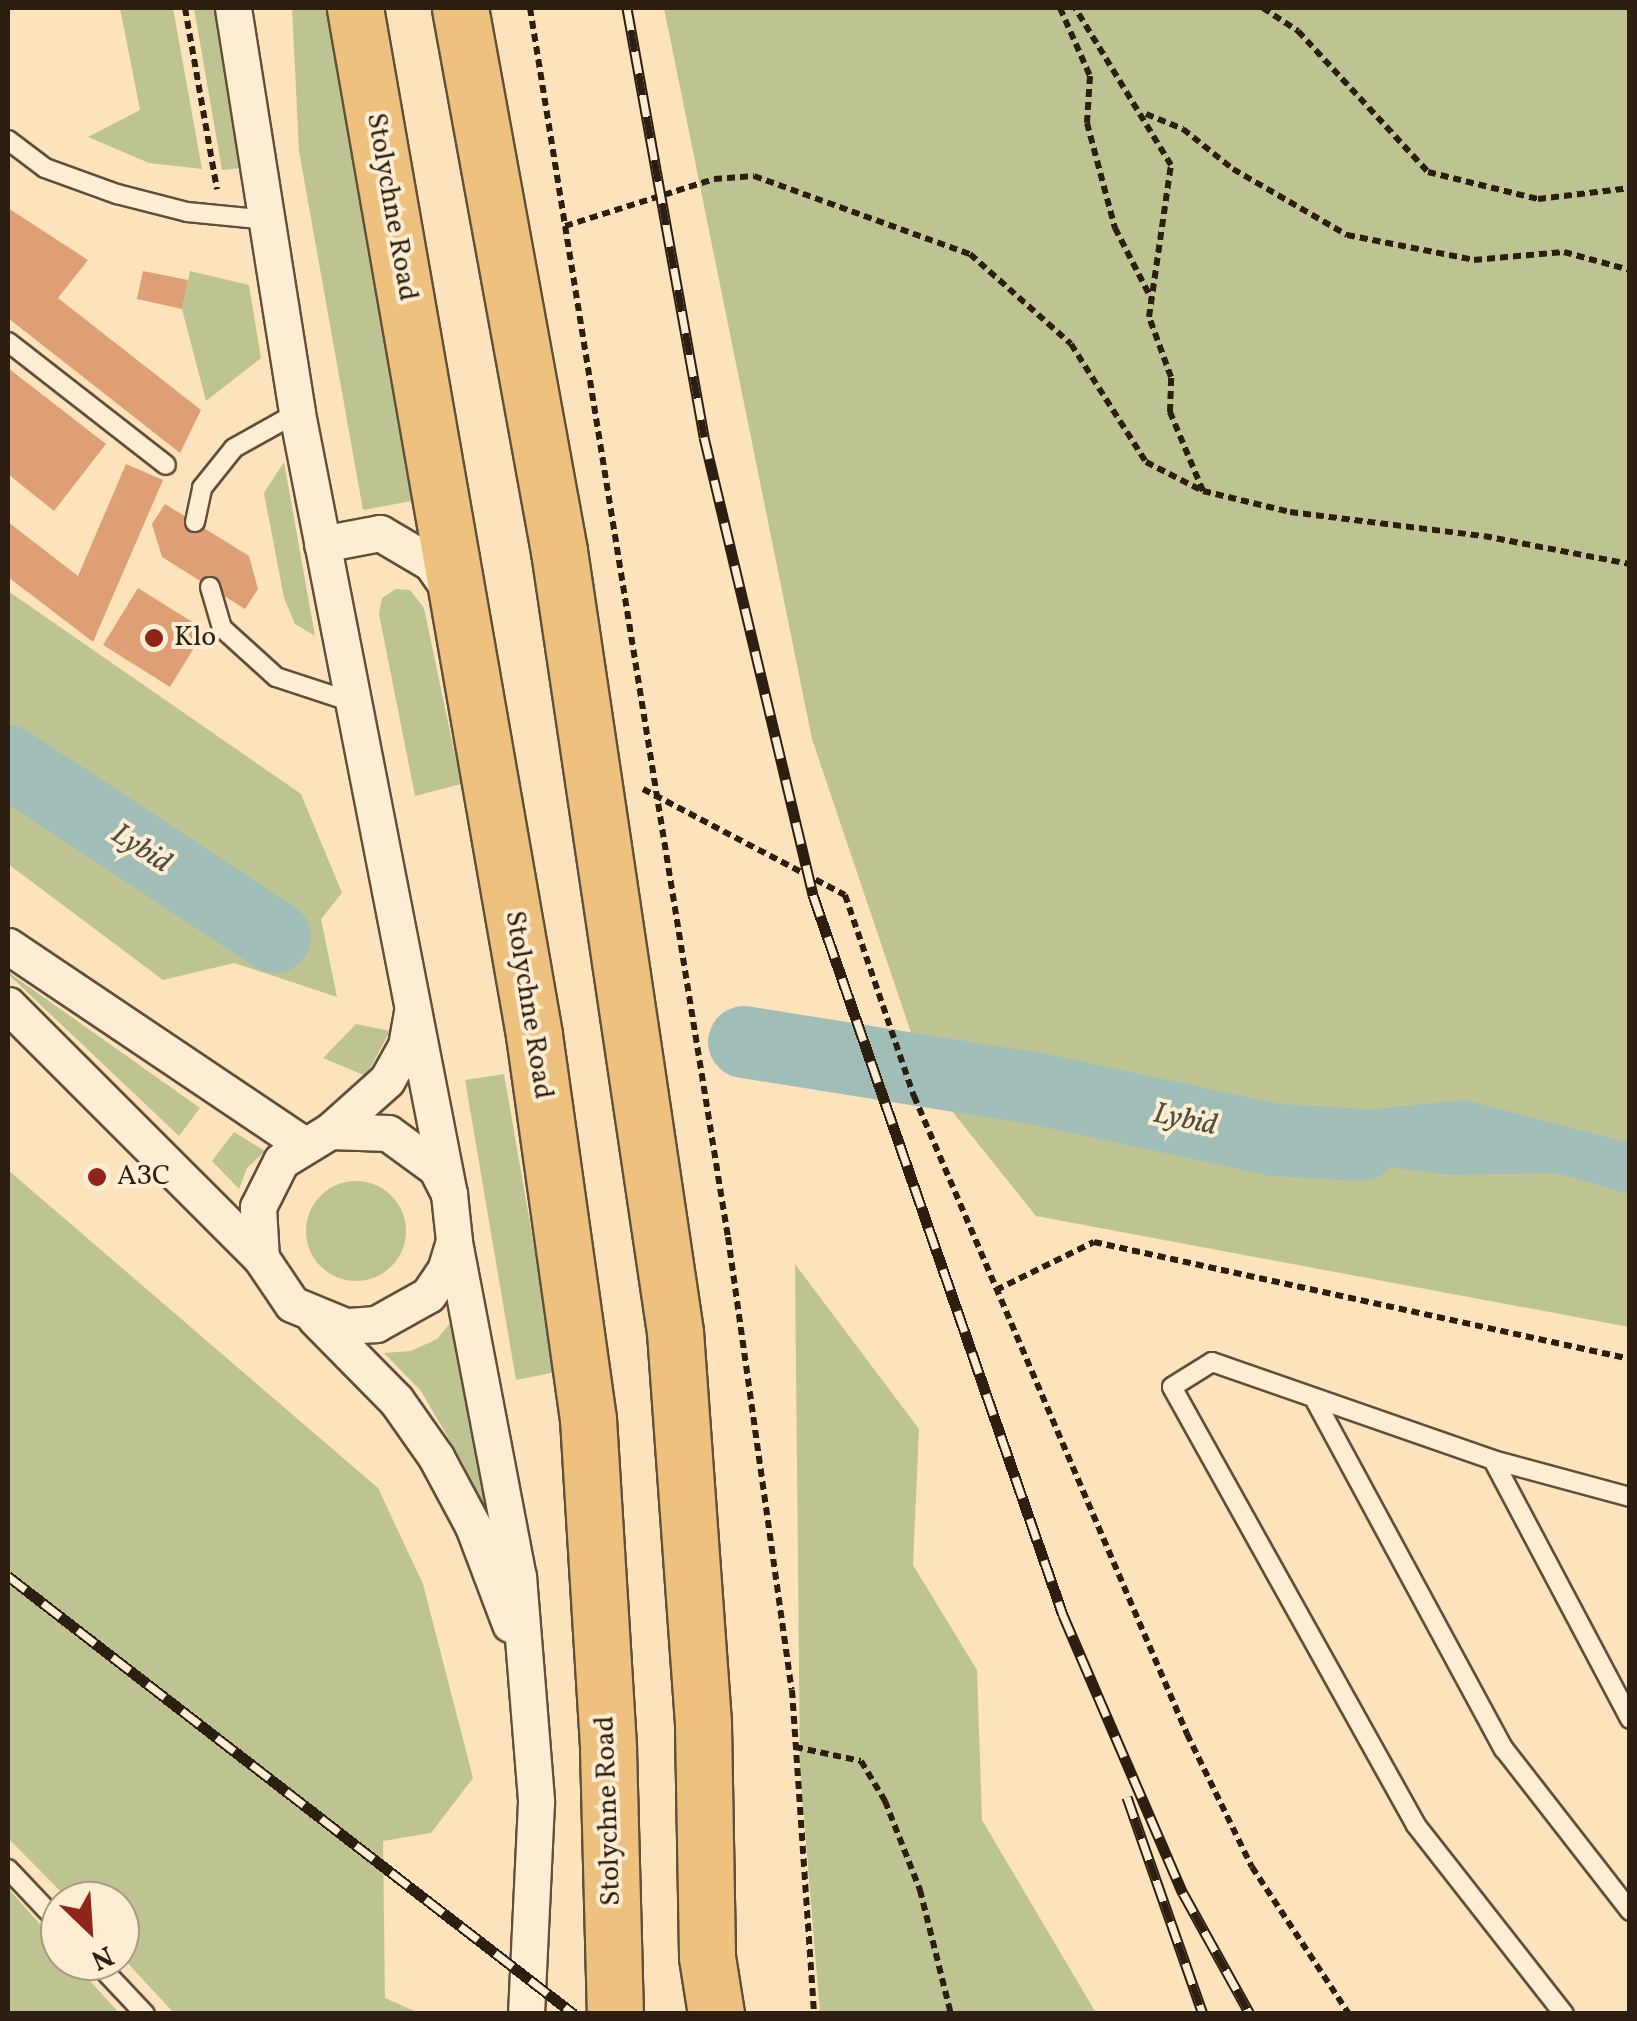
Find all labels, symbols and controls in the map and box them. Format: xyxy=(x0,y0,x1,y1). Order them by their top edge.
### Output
street label: Stolychne Road xyxy=(358,110,424,304)
place label: Klo xyxy=(174,621,216,655)
marker: Klo xyxy=(143,627,165,649)
water label: Lybid xyxy=(104,816,178,882)
street label: Stolychne Road xyxy=(497,908,559,1102)
water label: Lybid xyxy=(1150,1096,1220,1144)
place label: АЗС xyxy=(117,1160,170,1194)
marker: АЗС xyxy=(86,1166,108,1188)
street label: Stolychne Road xyxy=(589,1715,629,1907)
north arrow xyxy=(40,1881,140,1981)
text: N xyxy=(85,1935,120,1979)

